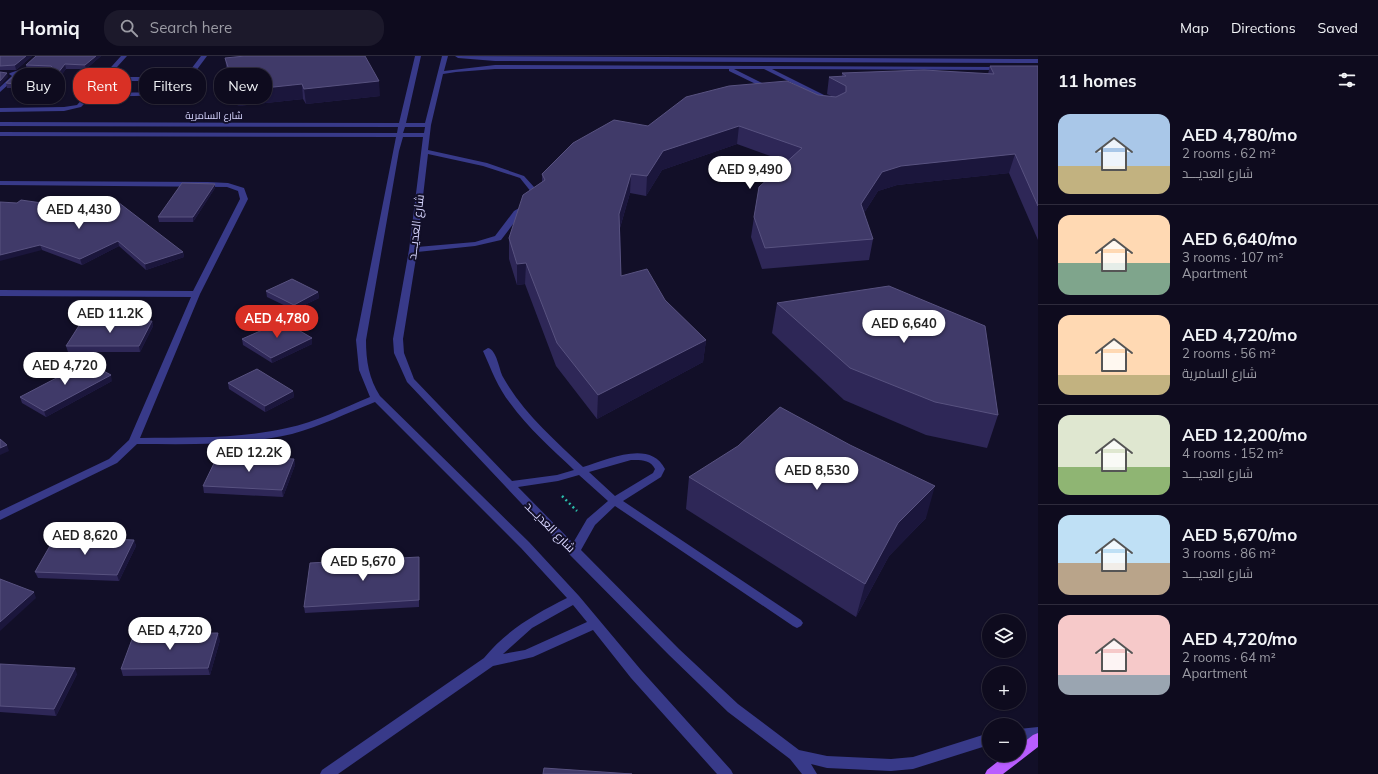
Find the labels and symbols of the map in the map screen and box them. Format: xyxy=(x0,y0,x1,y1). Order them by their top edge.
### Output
street label: شارع السامرية xyxy=(185,109,243,122)
pin: AED 9,490 xyxy=(704,156,796,190)
street label: شارع العديـــد xyxy=(404,193,428,261)
pin: AED 4,430 xyxy=(33,196,125,230)
pin: AED 11.2K xyxy=(64,300,156,334)
pin: AED 4,780 xyxy=(231,305,323,339)
pin: AED 6,640 xyxy=(858,310,950,344)
pin: AED 4,720 xyxy=(19,352,111,386)
pin: AED 12.2K xyxy=(203,439,295,473)
pin: AED 8,530 xyxy=(771,457,863,491)
street label: شارع العديـــد xyxy=(521,498,579,556)
pin: AED 8,620 xyxy=(39,522,131,556)
pin: AED 5,670 xyxy=(317,548,409,582)
pin: AED 4,720 xyxy=(124,617,216,651)

